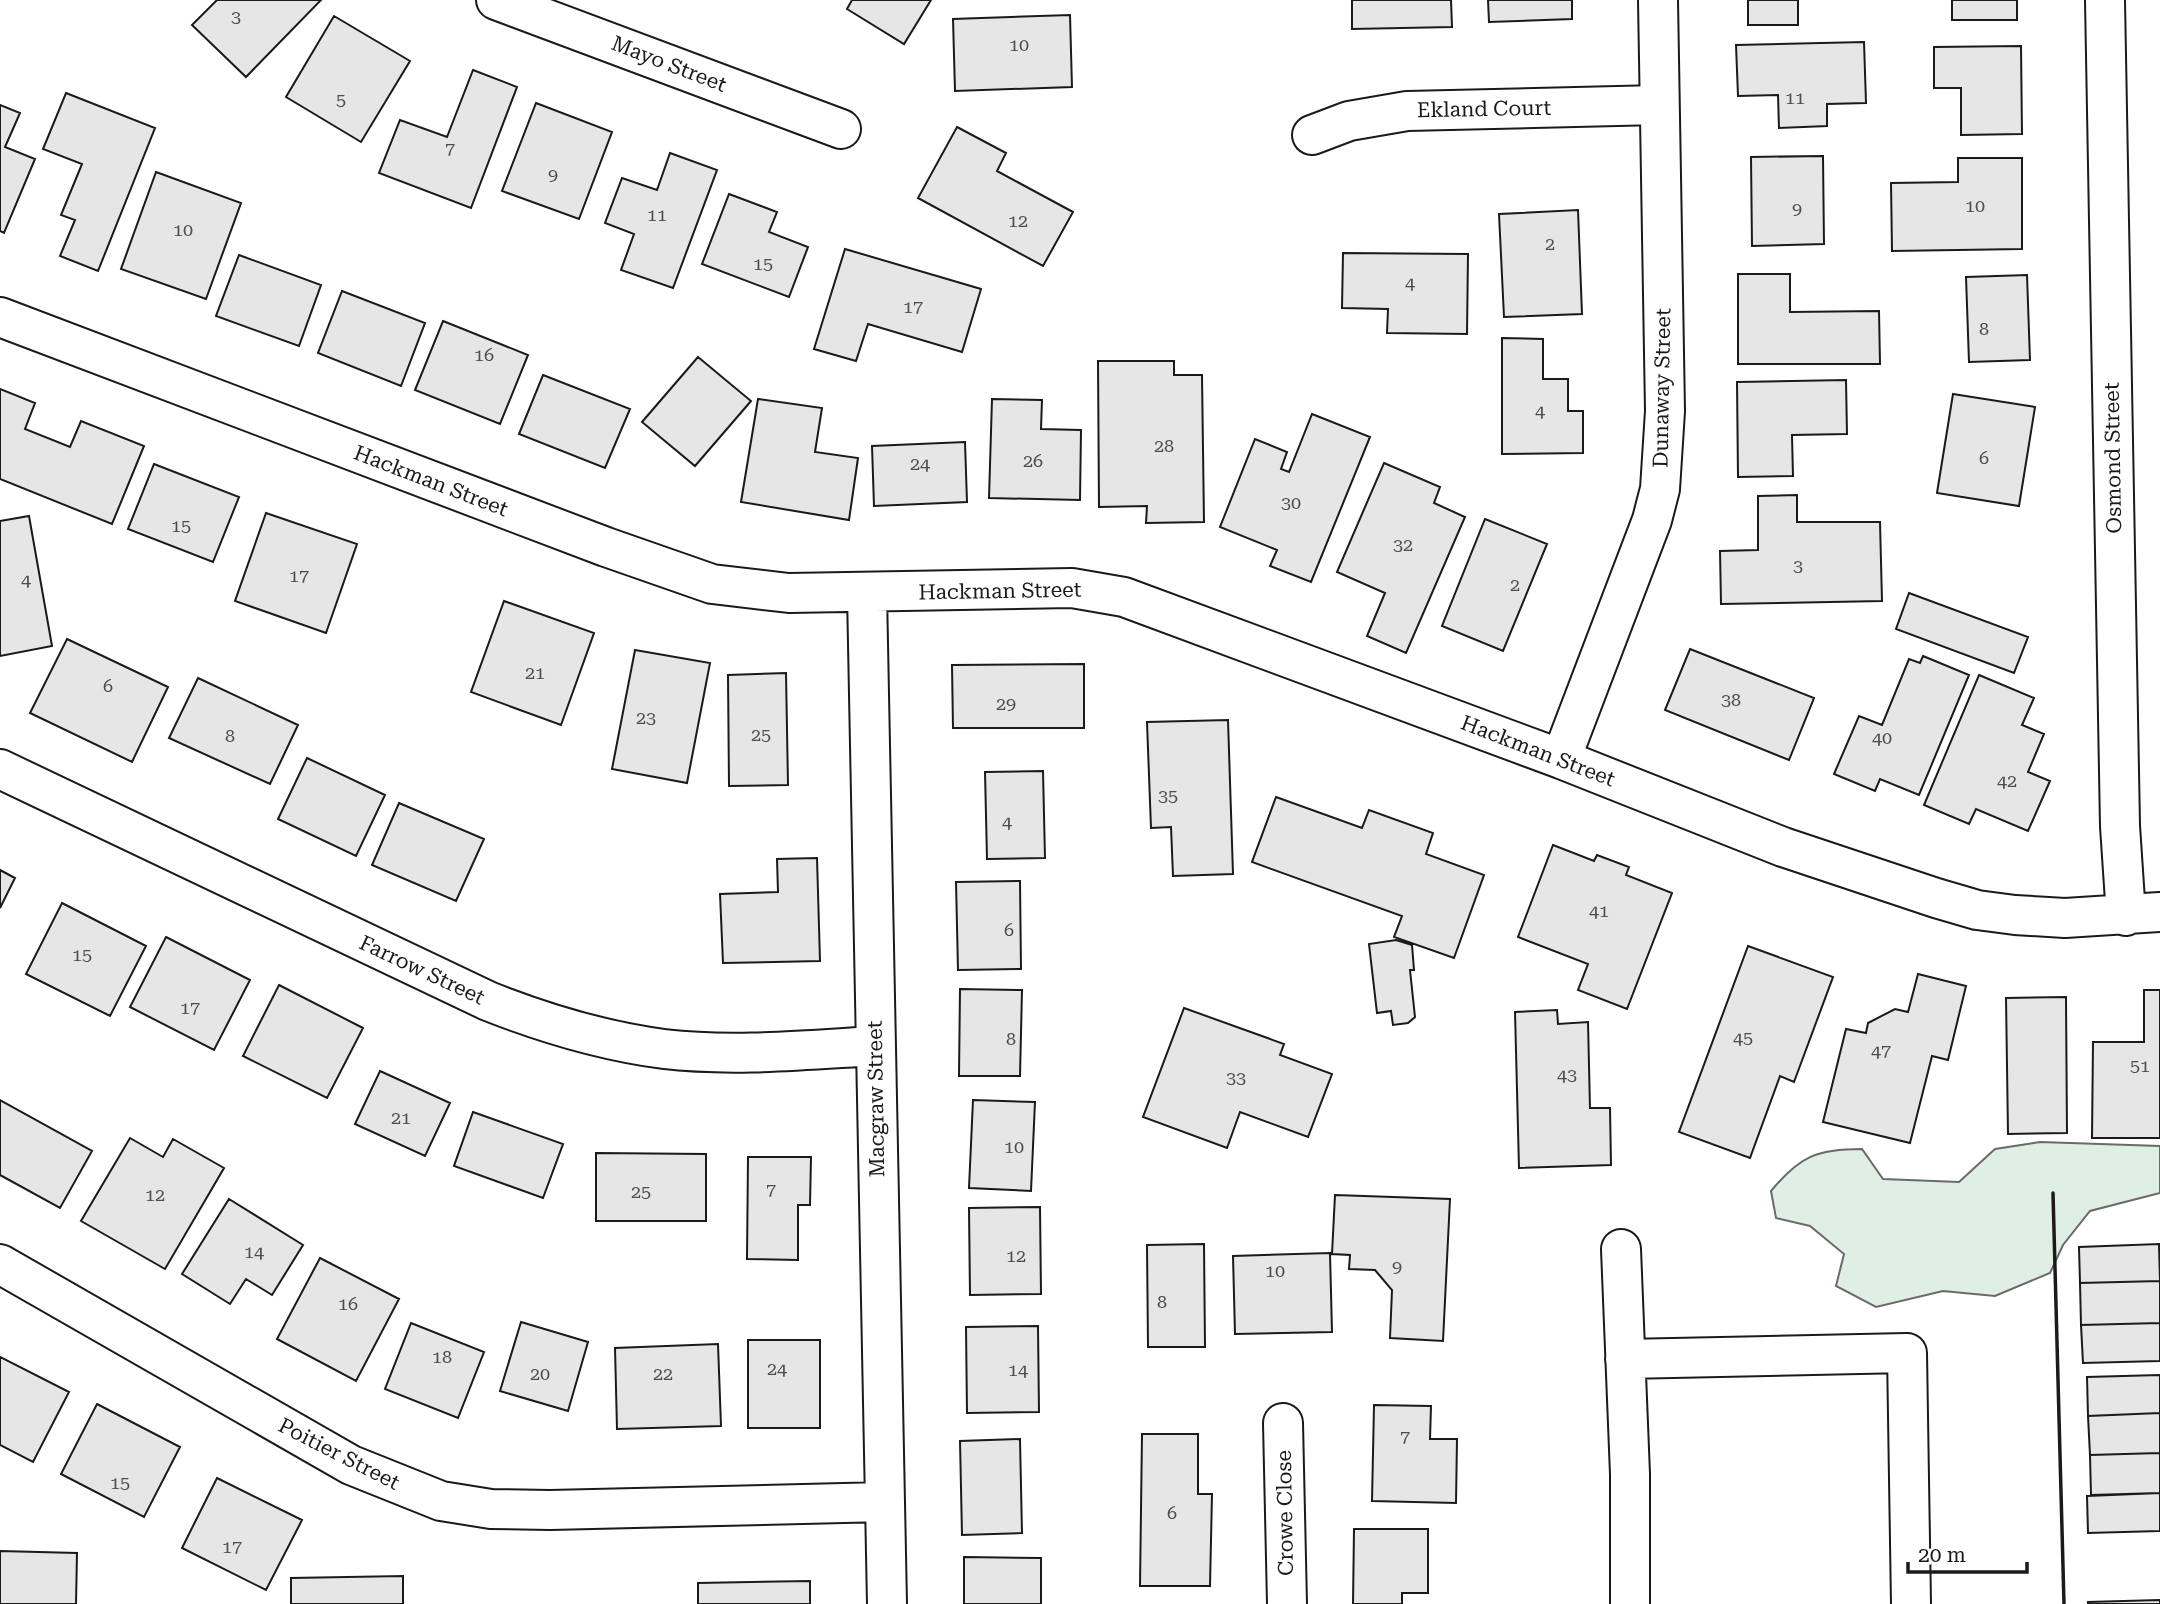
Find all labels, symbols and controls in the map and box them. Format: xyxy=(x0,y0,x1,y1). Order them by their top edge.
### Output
house number: 3 xyxy=(231,6,241,27)
street label: Mayo Street xyxy=(608,31,730,97)
house number: 10 xyxy=(1009,34,1029,55)
house number: 11 xyxy=(1785,87,1805,108)
house number: 5 xyxy=(336,89,346,110)
street label: Ekland Court xyxy=(1417,96,1552,122)
house number: 7 xyxy=(445,138,455,159)
house number: 9 xyxy=(548,164,558,185)
house number: 10 xyxy=(1965,195,1985,216)
house number: 9 xyxy=(1792,198,1802,219)
house number: 11 xyxy=(647,204,667,225)
house number: 12 xyxy=(1008,210,1028,231)
house number: 10 xyxy=(173,219,193,240)
house number: 2 xyxy=(1545,233,1555,254)
house number: 15 xyxy=(753,253,773,274)
house number: 4 xyxy=(1405,272,1415,293)
house number: 17 xyxy=(903,296,923,317)
street label: Dunaway Street xyxy=(1649,308,1675,468)
house number: 8 xyxy=(1979,318,1989,339)
house number: 16 xyxy=(474,344,494,365)
street label: Osmond Street xyxy=(2100,382,2126,534)
house number: 4 xyxy=(1535,400,1545,421)
house number: 28 xyxy=(1154,435,1174,456)
street label: Hackman Street xyxy=(351,441,512,521)
house number: 6 xyxy=(1979,447,1989,468)
house number: 26 xyxy=(1023,450,1043,471)
house number: 24 xyxy=(910,453,930,474)
house number: 30 xyxy=(1281,492,1301,513)
house number: 15 xyxy=(171,515,191,536)
house number: 32 xyxy=(1393,534,1413,555)
house number: 3 xyxy=(1793,555,1803,576)
house number: 17 xyxy=(289,565,309,586)
house number: 4 xyxy=(21,569,31,590)
house number: 2 xyxy=(1510,574,1520,595)
street label: Hackman Street xyxy=(918,578,1082,604)
house number: 21 xyxy=(525,662,545,683)
house number: 6 xyxy=(103,675,113,696)
house number: 38 xyxy=(1721,689,1741,710)
house number: 29 xyxy=(996,693,1016,714)
house number: 23 xyxy=(636,707,656,728)
street label: Hackman Street xyxy=(1458,711,1619,791)
house number: 25 xyxy=(751,724,771,745)
house number: 8 xyxy=(225,725,235,746)
house number: 40 xyxy=(1872,727,1892,748)
house number: 42 xyxy=(1997,770,2017,791)
house number: 35 xyxy=(1158,785,1178,806)
house number: 4 xyxy=(1002,811,1012,832)
house number: 41 xyxy=(1589,900,1609,921)
house number: 6 xyxy=(1004,919,1014,940)
street label: Farrow Street xyxy=(356,931,489,1010)
house number: 15 xyxy=(72,944,92,965)
house number: 17 xyxy=(180,997,200,1018)
street label: Macgraw Street xyxy=(863,1020,889,1178)
house number: 45 xyxy=(1733,1027,1753,1048)
house number: 8 xyxy=(1006,1028,1016,1049)
house number: 47 xyxy=(1871,1040,1891,1061)
house number: 51 xyxy=(2130,1055,2150,1076)
house number: 43 xyxy=(1557,1064,1577,1085)
house number: 33 xyxy=(1226,1067,1246,1088)
house number: 21 xyxy=(391,1107,411,1128)
house number: 10 xyxy=(1004,1136,1024,1157)
house number: 7 xyxy=(766,1179,776,1200)
house number: 25 xyxy=(631,1181,651,1202)
house number: 12 xyxy=(145,1184,165,1205)
house number: 14 xyxy=(244,1241,264,1262)
house number: 12 xyxy=(1006,1245,1026,1266)
house number: 9 xyxy=(1392,1256,1402,1277)
house number: 10 xyxy=(1265,1260,1285,1281)
house number: 8 xyxy=(1157,1291,1167,1312)
house number: 16 xyxy=(338,1293,358,1314)
house number: 18 xyxy=(432,1346,452,1367)
house number: 24 xyxy=(767,1358,787,1379)
house number: 14 xyxy=(1008,1359,1028,1380)
house number: 20 xyxy=(530,1363,550,1384)
house number: 22 xyxy=(653,1363,673,1384)
street label: Poitier Street xyxy=(274,1413,404,1495)
house number: 7 xyxy=(1400,1426,1410,1447)
street label: Crowe Close xyxy=(1272,1450,1298,1576)
house number: 15 xyxy=(110,1472,130,1493)
house number: 6 xyxy=(1167,1502,1177,1523)
scale bar xyxy=(1908,1530,2027,1574)
house number: 17 xyxy=(222,1536,242,1557)
text: 20 m xyxy=(1918,1543,1966,1567)

